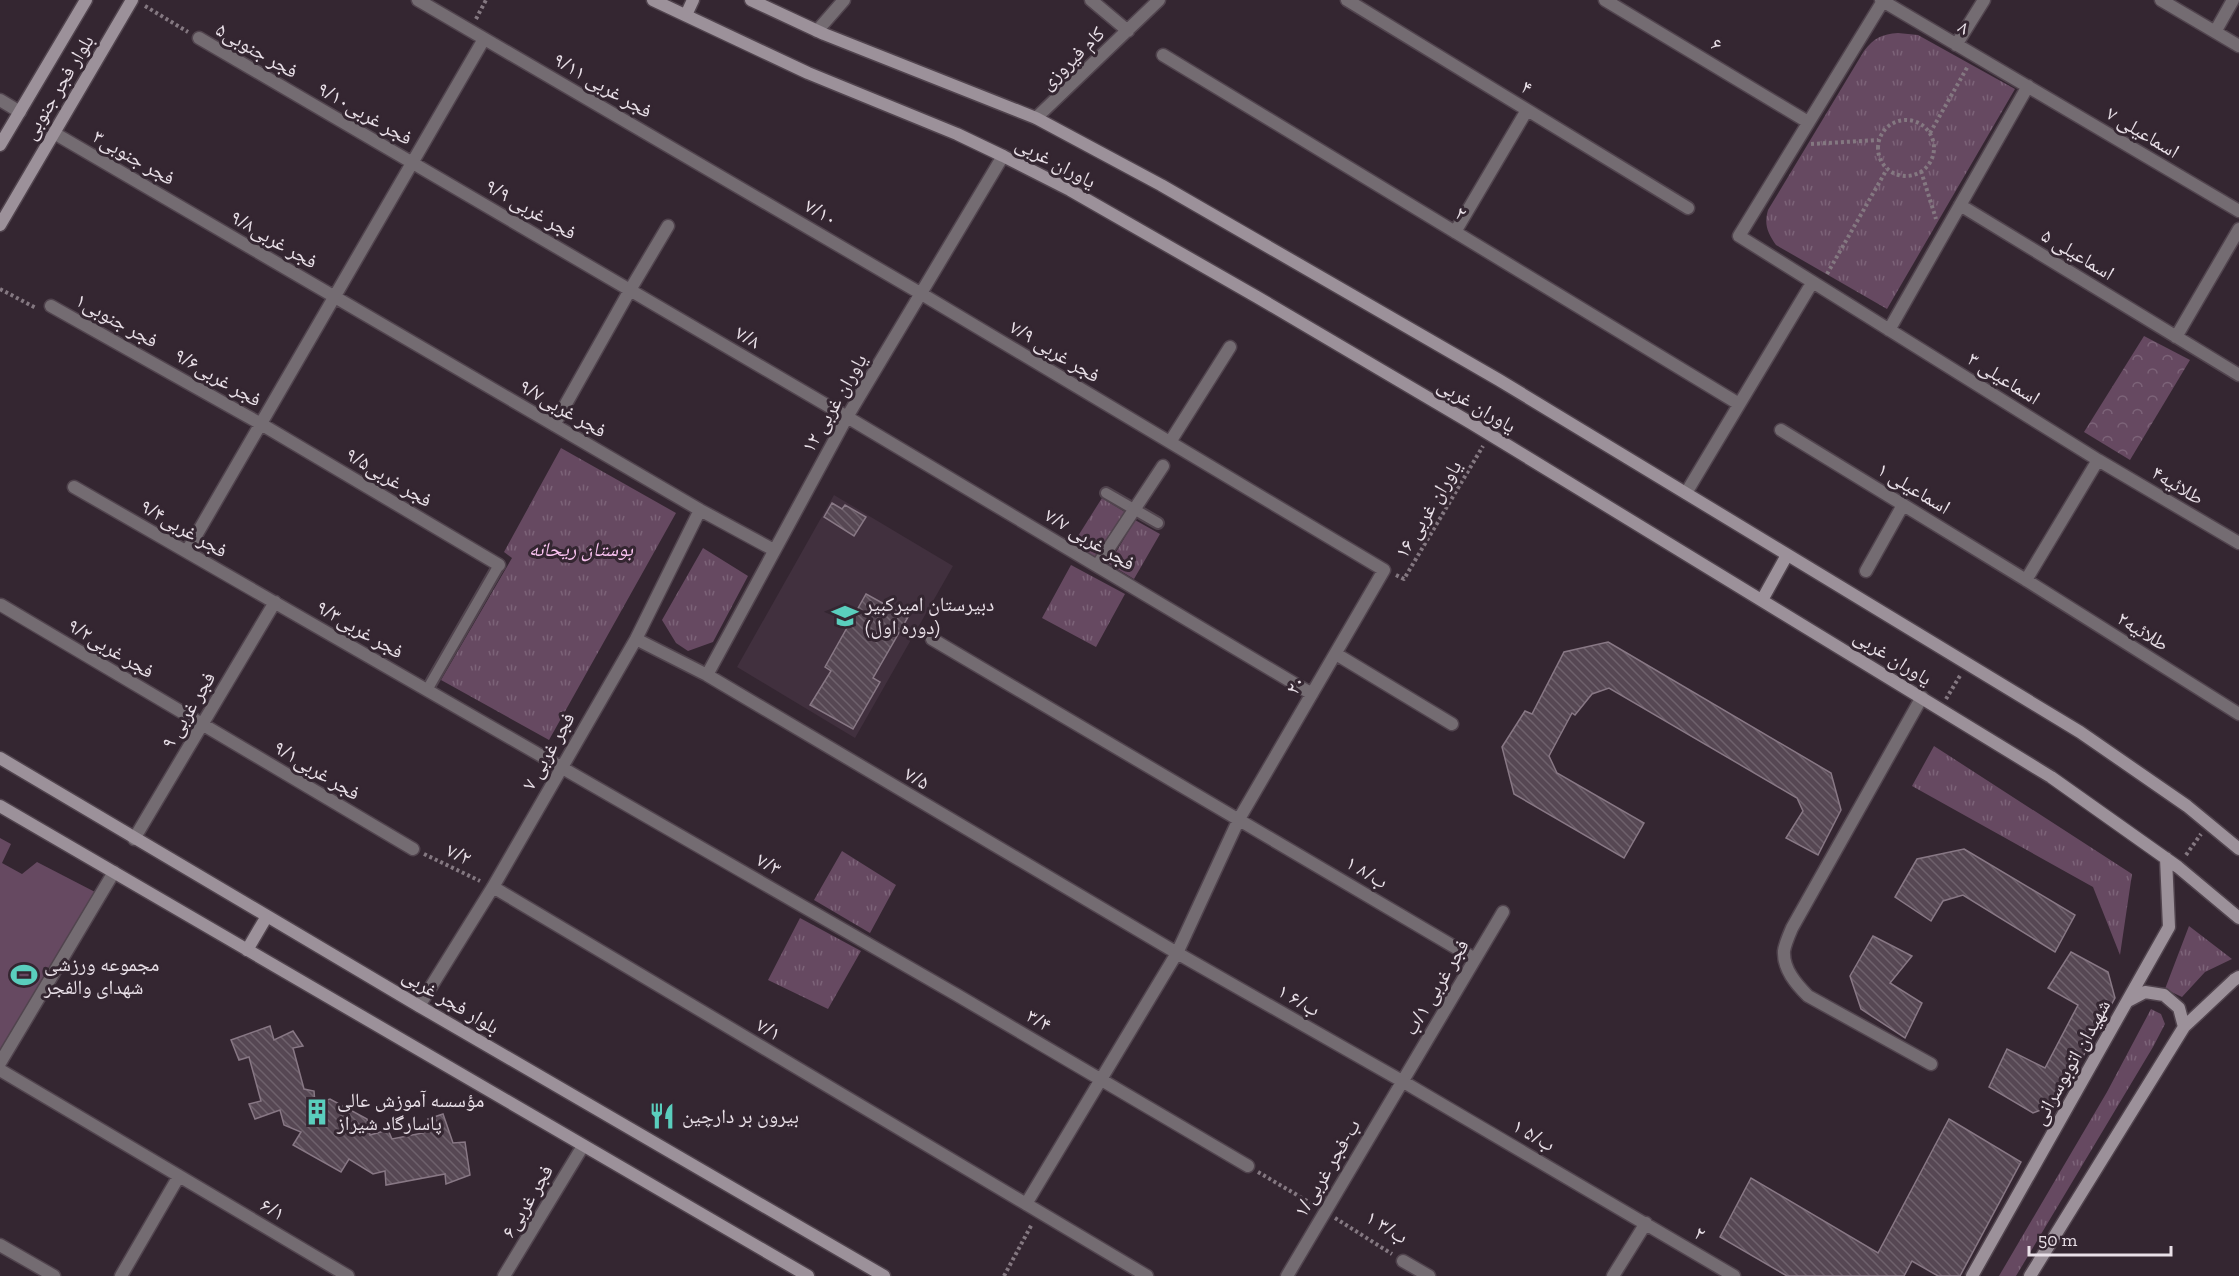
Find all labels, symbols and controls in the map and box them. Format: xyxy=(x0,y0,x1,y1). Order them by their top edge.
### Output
street label: ۸ xyxy=(1954,14,1974,40)
street label: فجر جنوبی۵ xyxy=(212,17,302,83)
street label: کام فیروزی xyxy=(1035,21,1111,96)
street label: بلوار فجر جنوبی xyxy=(17,30,99,144)
street label: ۶ xyxy=(1707,31,1727,57)
street label: ۹/۱۱ فجر غربی xyxy=(549,47,657,123)
street label: ۴ xyxy=(1517,74,1537,100)
street label: فجر غربی۹/۱۰ xyxy=(313,76,417,150)
street label: اسماعیلی ۷ xyxy=(2102,101,2184,163)
street label: فجر جنوبی۳ xyxy=(89,124,179,190)
street label: یاوران غربی xyxy=(1012,131,1100,193)
street label: ۹/۹ فجر غربی xyxy=(481,173,581,245)
street label: ۷/۱۰ xyxy=(800,193,842,231)
street label: ۲ xyxy=(1451,200,1471,226)
street label: فجر غربی۹/۸ xyxy=(226,204,322,274)
street label: اسماعیلی ۵ xyxy=(2037,223,2119,285)
street label: فجر جنوبی۱ xyxy=(72,288,162,352)
street label: ۷/۹ فجر غربی xyxy=(1006,315,1104,387)
street label: ۷/۸ xyxy=(731,320,765,354)
street label: فجر غربی۹/۶ xyxy=(170,342,266,412)
street label: اسماعیلی ۳ xyxy=(1963,346,2045,410)
street label: ۱۲ یاوران غربی xyxy=(796,349,872,457)
street label: یاوران غربی xyxy=(1433,372,1521,438)
street label: فجر غربی۹/۷ xyxy=(515,373,611,443)
street label: فجر غربی۹/۵ xyxy=(341,442,437,512)
street label: ۱۶ یاوران غربی xyxy=(1389,456,1467,562)
street label: اسماعیلی ۱ xyxy=(1873,457,1955,519)
street label: طلائیه۴ xyxy=(2148,460,2208,510)
street label: فجر غربی۹/۴ xyxy=(136,493,232,563)
street label: ۷/۷ فجر غربی xyxy=(1041,503,1139,575)
park label: بوستان ریحانه xyxy=(529,537,633,562)
place label: دبیرستان امیرکبیر (دوره اول) xyxy=(864,592,994,639)
street label: فجر غربی۹/۳ xyxy=(312,594,408,664)
school or university icon: دبیرستان امیرکبیر (دوره اول) xyxy=(830,601,860,631)
street label: طلائیه۲ xyxy=(2113,606,2173,656)
street label: فجر غربی۹/۲ xyxy=(63,613,159,683)
street label: یاوران غربی xyxy=(1850,624,1936,690)
street label: ۹ فجر غربی xyxy=(156,667,220,753)
street label: ۲۰ xyxy=(1280,671,1310,699)
street label: ۷ فجر غربی xyxy=(516,708,580,794)
street label: فجر غربی۹/۱ xyxy=(269,735,365,805)
street label: ۷/۵ xyxy=(900,761,934,795)
street label: ۷/۲ xyxy=(443,838,475,870)
street label: ۷/۳ xyxy=(752,847,786,881)
street label: ۱ ب/۸ xyxy=(1342,850,1392,894)
street label: فجر غربی ۱/ب xyxy=(1398,935,1474,1039)
place label: مجموعه ورزشی شهدای والفجر xyxy=(43,952,159,999)
sports icon: مجموعه ورزشی شهدای والفجر xyxy=(9,960,39,990)
street label: بلوار فجر غربی xyxy=(398,963,504,1039)
street label: ۱ ب/۶ xyxy=(1274,978,1324,1022)
street label: شهیدان اتوبوسرانی xyxy=(2027,995,2115,1129)
street label: ۳/۴ xyxy=(1022,1003,1056,1037)
street label: ۷/۱ xyxy=(752,1012,786,1046)
place label: مؤسسه آموزش عالی پاسارگاد شیراز xyxy=(336,1088,484,1135)
building icon: مؤسسه آموزش عالی پاسارگاد شیراز xyxy=(302,1097,332,1127)
restaurant icon: بیرون بر دارچین xyxy=(647,1101,677,1131)
place label: بیرون بر دارچین xyxy=(682,1104,799,1128)
street label: ۱ ب/۵ xyxy=(1509,1113,1559,1157)
street label: ۱/ب-فجر غربی xyxy=(1288,1115,1366,1221)
street label: فجر غربی۶ xyxy=(496,1160,558,1242)
street label: ۶/۱ xyxy=(256,1192,290,1226)
street label: ۱ ب/۳ xyxy=(1362,1205,1412,1249)
scale bar xyxy=(2029,1219,2172,1257)
street label: ۲ xyxy=(1690,1220,1710,1246)
text: 50 m xyxy=(2038,1229,2078,1251)

